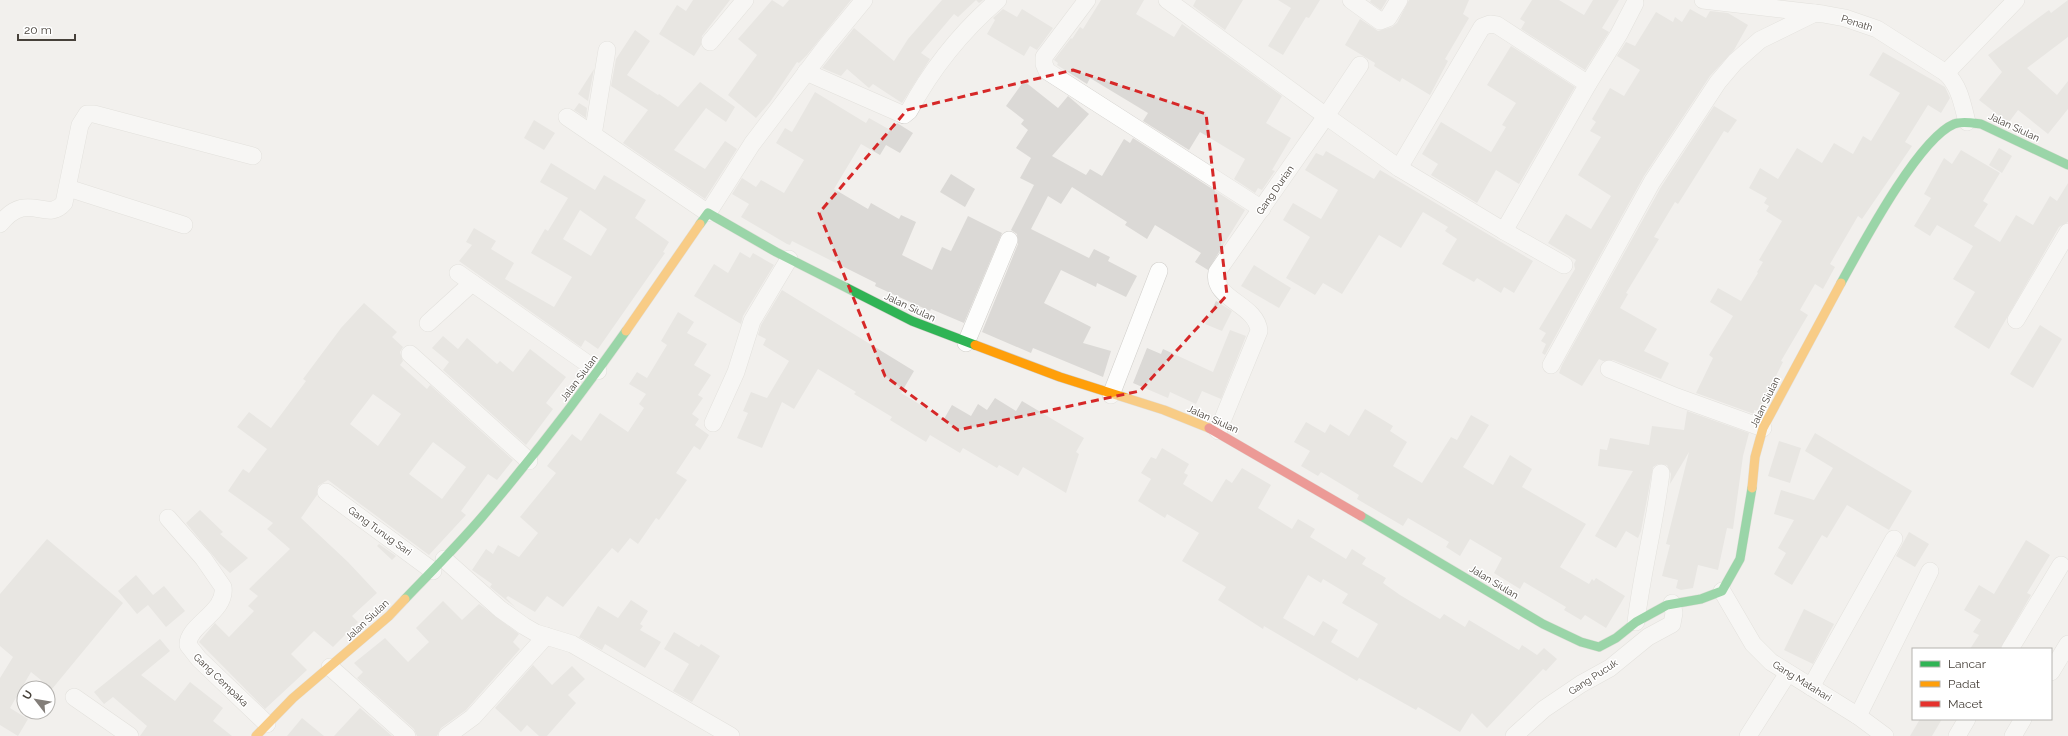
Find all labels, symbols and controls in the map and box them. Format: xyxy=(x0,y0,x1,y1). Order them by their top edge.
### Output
street label: Penath xyxy=(1840,13,1874,33)
scale bar xyxy=(18,16,75,42)
text: 20 m xyxy=(24,23,52,37)
street label: Jalan Siulan xyxy=(1987,110,2041,144)
street label: Gang Durian xyxy=(1254,163,1296,217)
street label: Jalan Siulan xyxy=(883,290,937,324)
street label: Jalan Siulan xyxy=(558,353,600,403)
street label: Jalan Siulan xyxy=(1748,375,1782,429)
street label: Jalan Siulan xyxy=(1186,403,1240,435)
street label: Gang Tunug Sari xyxy=(346,504,414,558)
street label: Jalan Siulan xyxy=(1468,563,1521,601)
street label: Jalan Siulan xyxy=(343,597,391,643)
legend xyxy=(1912,648,2052,720)
street label: Gang Cempaka xyxy=(191,651,251,709)
street label: Gang Pucuk xyxy=(1566,657,1620,697)
text: Lancar xyxy=(1948,657,1987,671)
street label: Gang Matahari xyxy=(1771,659,1833,703)
text: Padat xyxy=(1948,677,1980,691)
north arrow xyxy=(16,680,56,720)
text: U xyxy=(20,688,36,702)
text: Macet xyxy=(1948,697,1983,711)

